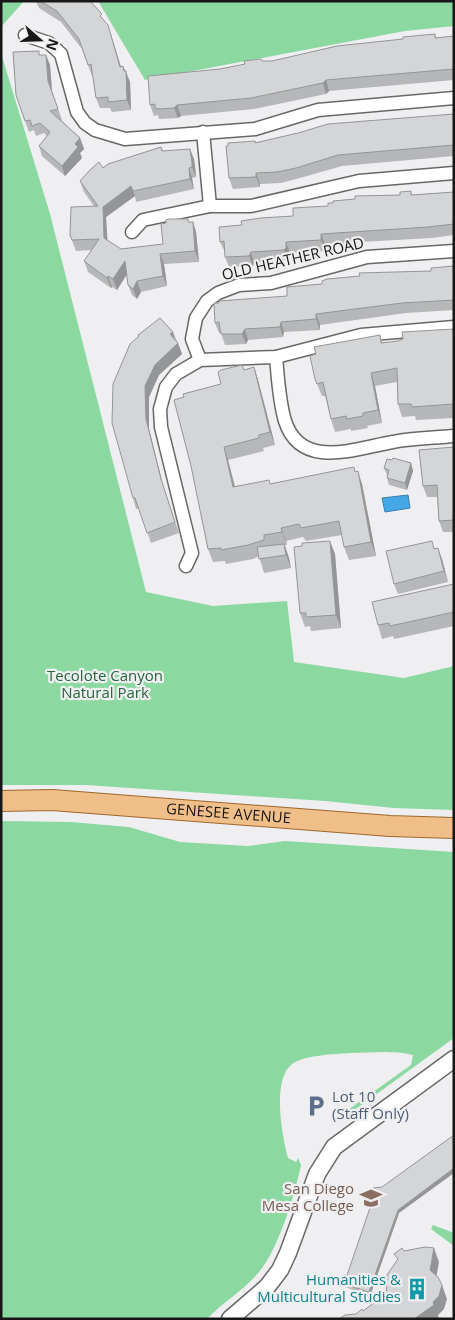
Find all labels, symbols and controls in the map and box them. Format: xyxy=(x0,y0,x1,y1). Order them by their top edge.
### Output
north arrow xyxy=(15,15,65,65)
text: N xyxy=(42,36,64,53)
street label: OLD HEATHER ROAD xyxy=(220,232,366,284)
park label: Tecolote Canyon Natural Park xyxy=(47,665,163,702)
street label: GENESEE AVENUE xyxy=(165,798,292,827)
place label: Lot 10 (Staff Only) xyxy=(332,1086,409,1123)
parking icon: Lot 10 (Staff Only) xyxy=(303,1093,329,1119)
place label: San Diego Mesa College xyxy=(262,1178,354,1215)
school or university icon: San Diego Mesa College xyxy=(358,1185,384,1211)
place label: Humanities & Multicultural Studies xyxy=(257,1269,401,1306)
building icon: Humanities & Multicultural Studies xyxy=(404,1276,430,1302)

